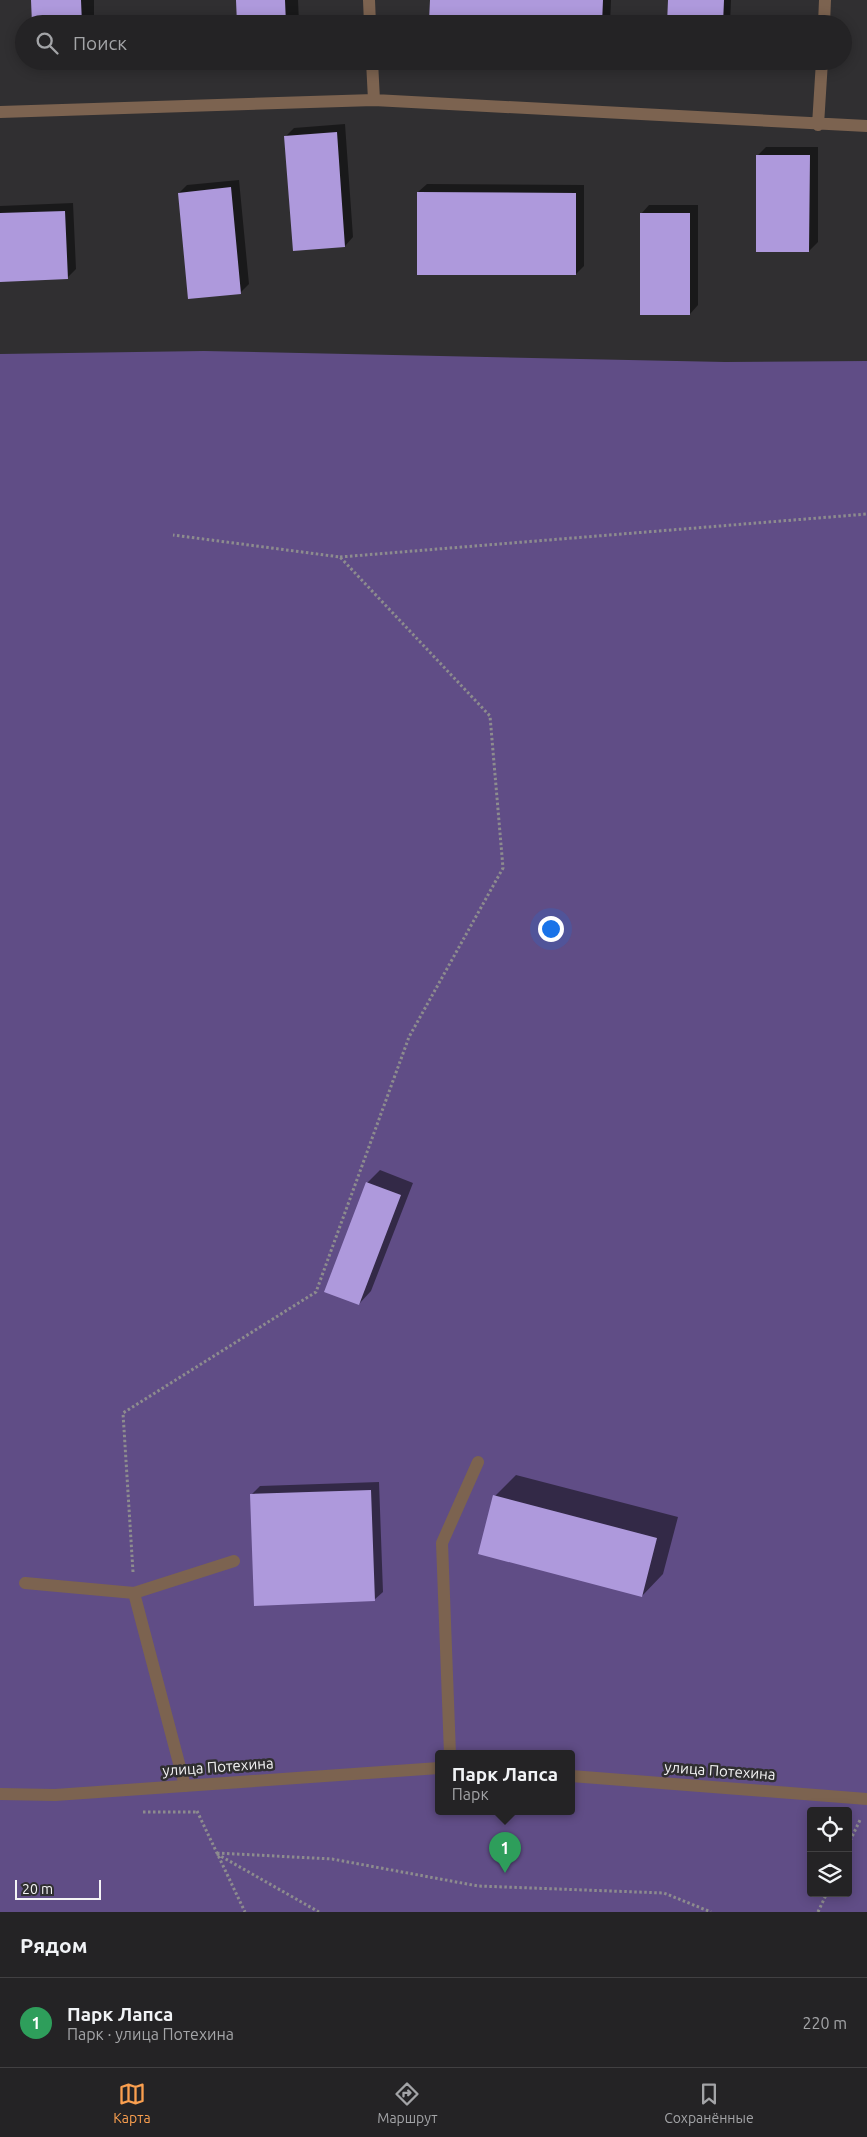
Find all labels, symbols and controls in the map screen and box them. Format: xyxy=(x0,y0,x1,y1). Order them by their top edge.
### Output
search box xyxy=(15,15,852,70)
icon: search xyxy=(33,29,61,57)
text: Поиск xyxy=(73,32,127,54)
your location xyxy=(538,916,564,942)
popup xyxy=(435,1750,575,1815)
street label: улица Потехина xyxy=(162,1754,274,1779)
street label: улица Потехина xyxy=(664,1758,776,1783)
text: Парк Лапса xyxy=(452,1763,558,1785)
text: Парк xyxy=(452,1785,489,1803)
map controls xyxy=(807,1807,852,1897)
button: locate xyxy=(807,1807,852,1852)
pin: 1 xyxy=(489,1832,521,1873)
button: layers xyxy=(807,1852,852,1897)
scale bar xyxy=(15,1877,101,1900)
text: 20 m xyxy=(22,1881,53,1897)
text: Рядом xyxy=(20,1933,88,1957)
text: Парк Лапса xyxy=(67,2003,173,2025)
text: 1 xyxy=(31,2014,41,2032)
text: 220 m xyxy=(802,2014,847,2032)
text: Парк · улица Потехина xyxy=(67,2025,234,2043)
tab: Карта xyxy=(113,2080,151,2126)
tab: Маршрут xyxy=(377,2080,438,2126)
tab: Сохранённые xyxy=(664,2080,754,2126)

